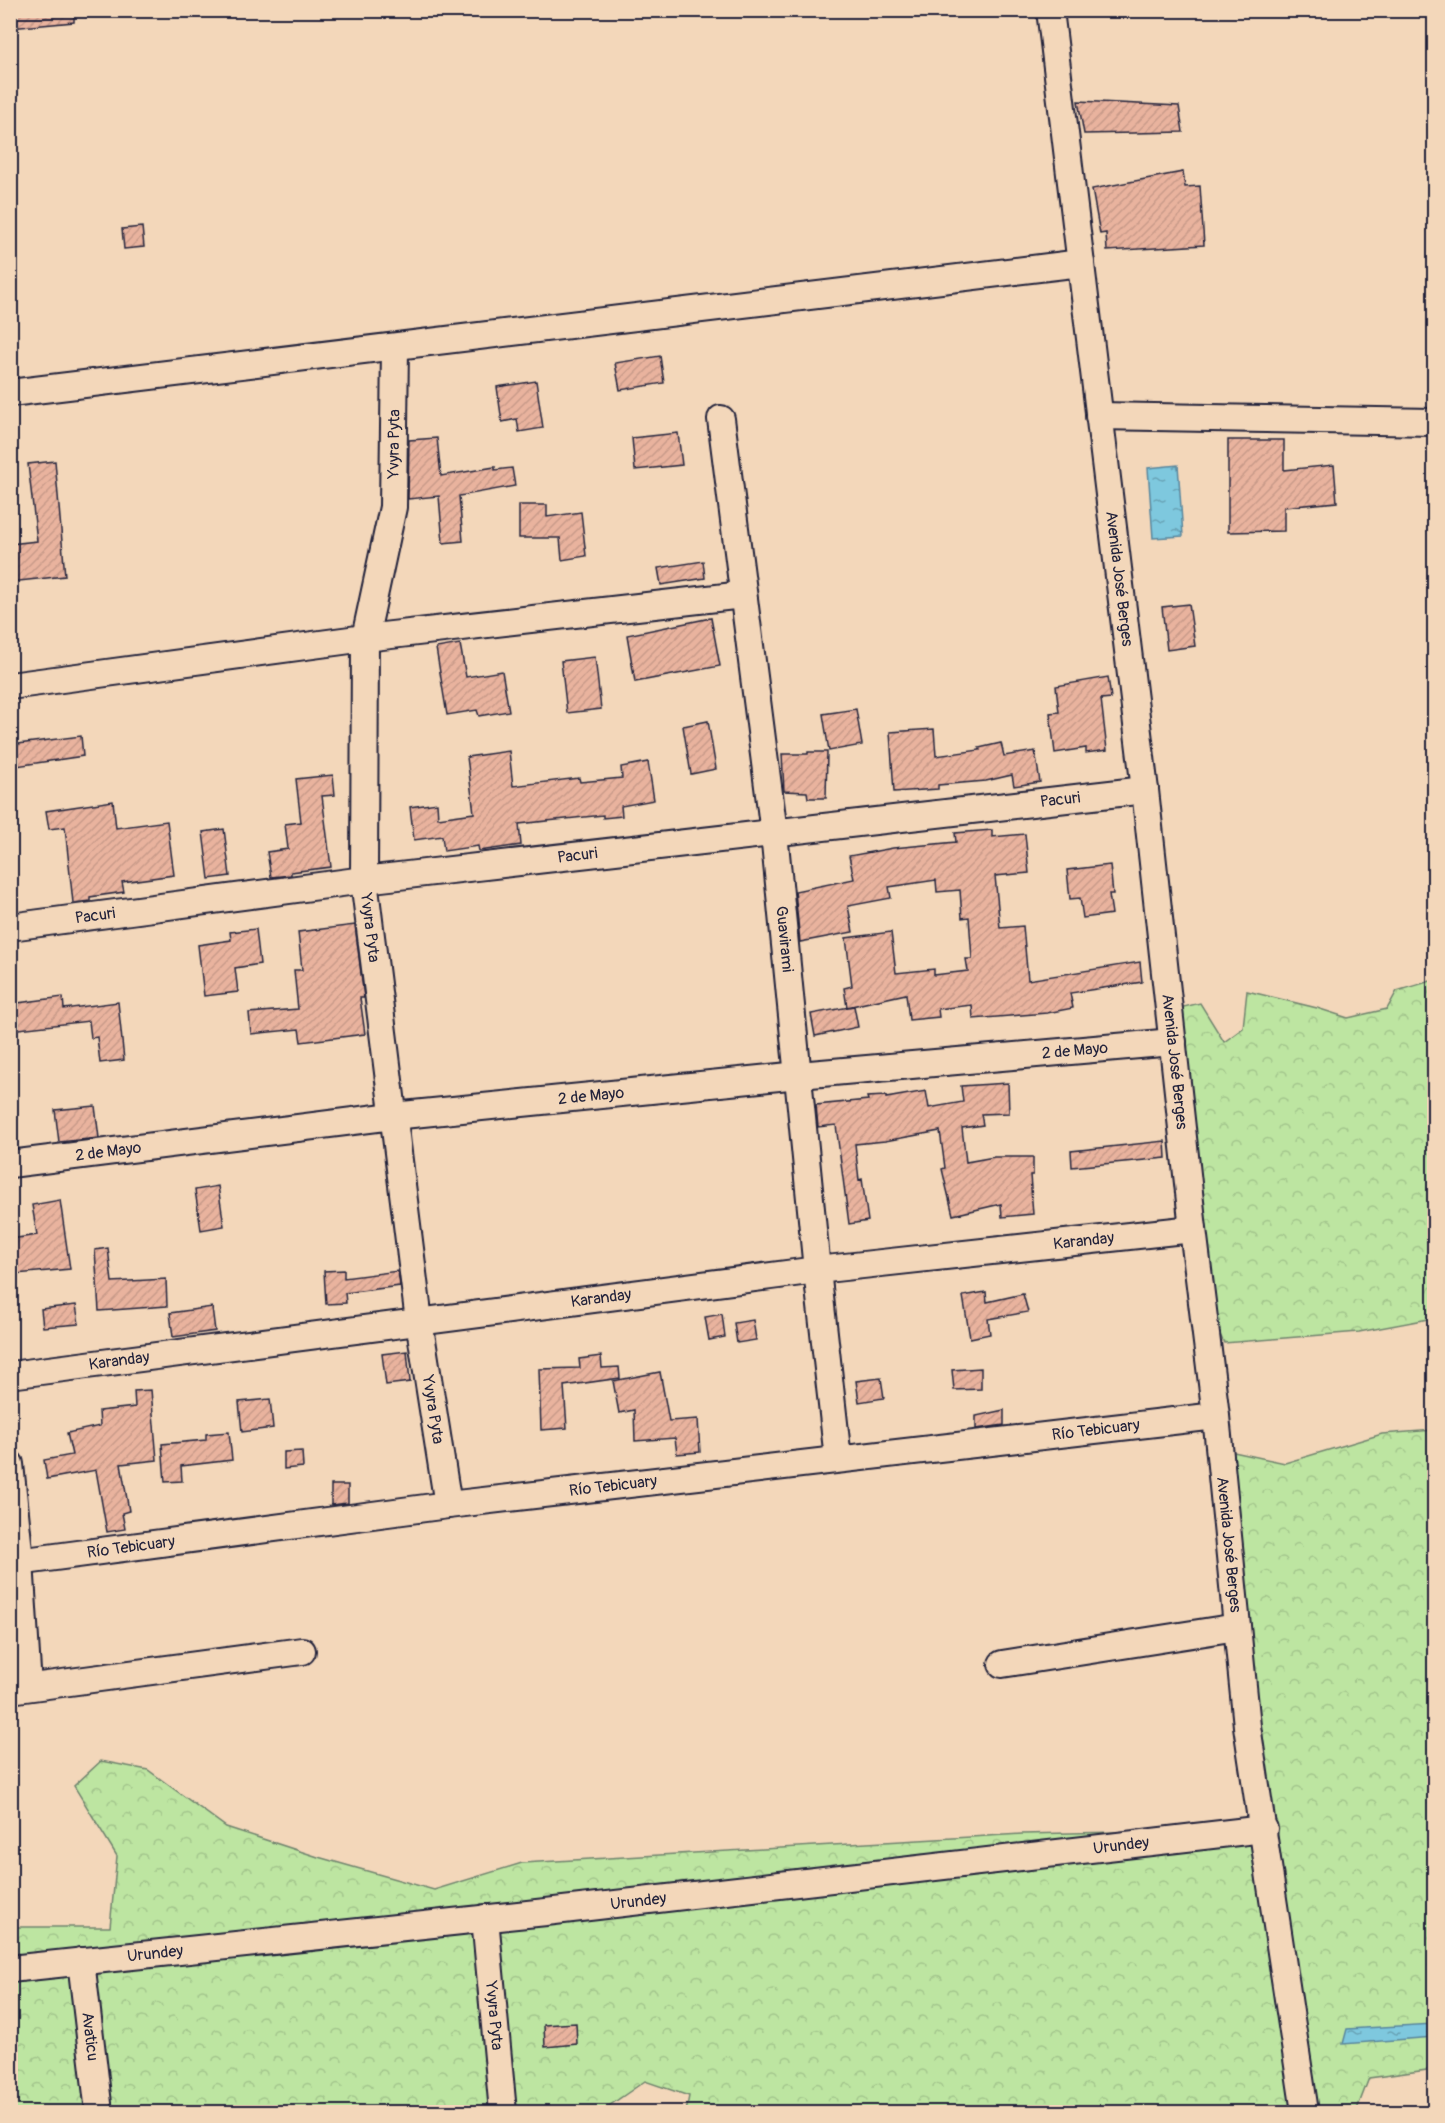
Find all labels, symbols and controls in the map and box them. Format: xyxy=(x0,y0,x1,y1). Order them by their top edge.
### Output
street label: Yvyra Pyta xyxy=(383,409,405,480)
street label: Avenida José Berges xyxy=(1101,510,1137,648)
street label: Pacuri xyxy=(1039,787,1082,812)
street label: Pacuri xyxy=(556,843,599,868)
street label: Yvyra Pyta xyxy=(356,891,384,963)
street label: Pacuri xyxy=(74,903,117,928)
street label: Guavirami xyxy=(771,905,798,973)
street label: Avenida José Berges xyxy=(1157,993,1192,1130)
street label: 2 de Mayo xyxy=(1041,1038,1109,1064)
street label: 2 de Mayo xyxy=(557,1083,625,1109)
street label: 2 de Mayo xyxy=(74,1138,143,1166)
street label: Karanday xyxy=(1052,1228,1115,1254)
street label: Karanday xyxy=(569,1284,633,1312)
street label: Karanday xyxy=(88,1347,151,1375)
street label: Yvyra Pyta xyxy=(417,1373,448,1445)
street label: Río Tebicuary xyxy=(1051,1415,1141,1445)
street label: Río Tebicuary xyxy=(568,1471,658,1501)
street label: Avenida José Berges xyxy=(1212,1476,1246,1613)
street label: Río Tebicuary xyxy=(86,1531,176,1563)
street label: Urundey xyxy=(1092,1832,1150,1859)
street label: Urundey xyxy=(609,1888,668,1914)
street label: Urundey xyxy=(126,1941,184,1966)
street label: Yvyra Pyta xyxy=(481,1979,507,2051)
street label: Avaticu xyxy=(77,2011,103,2062)

